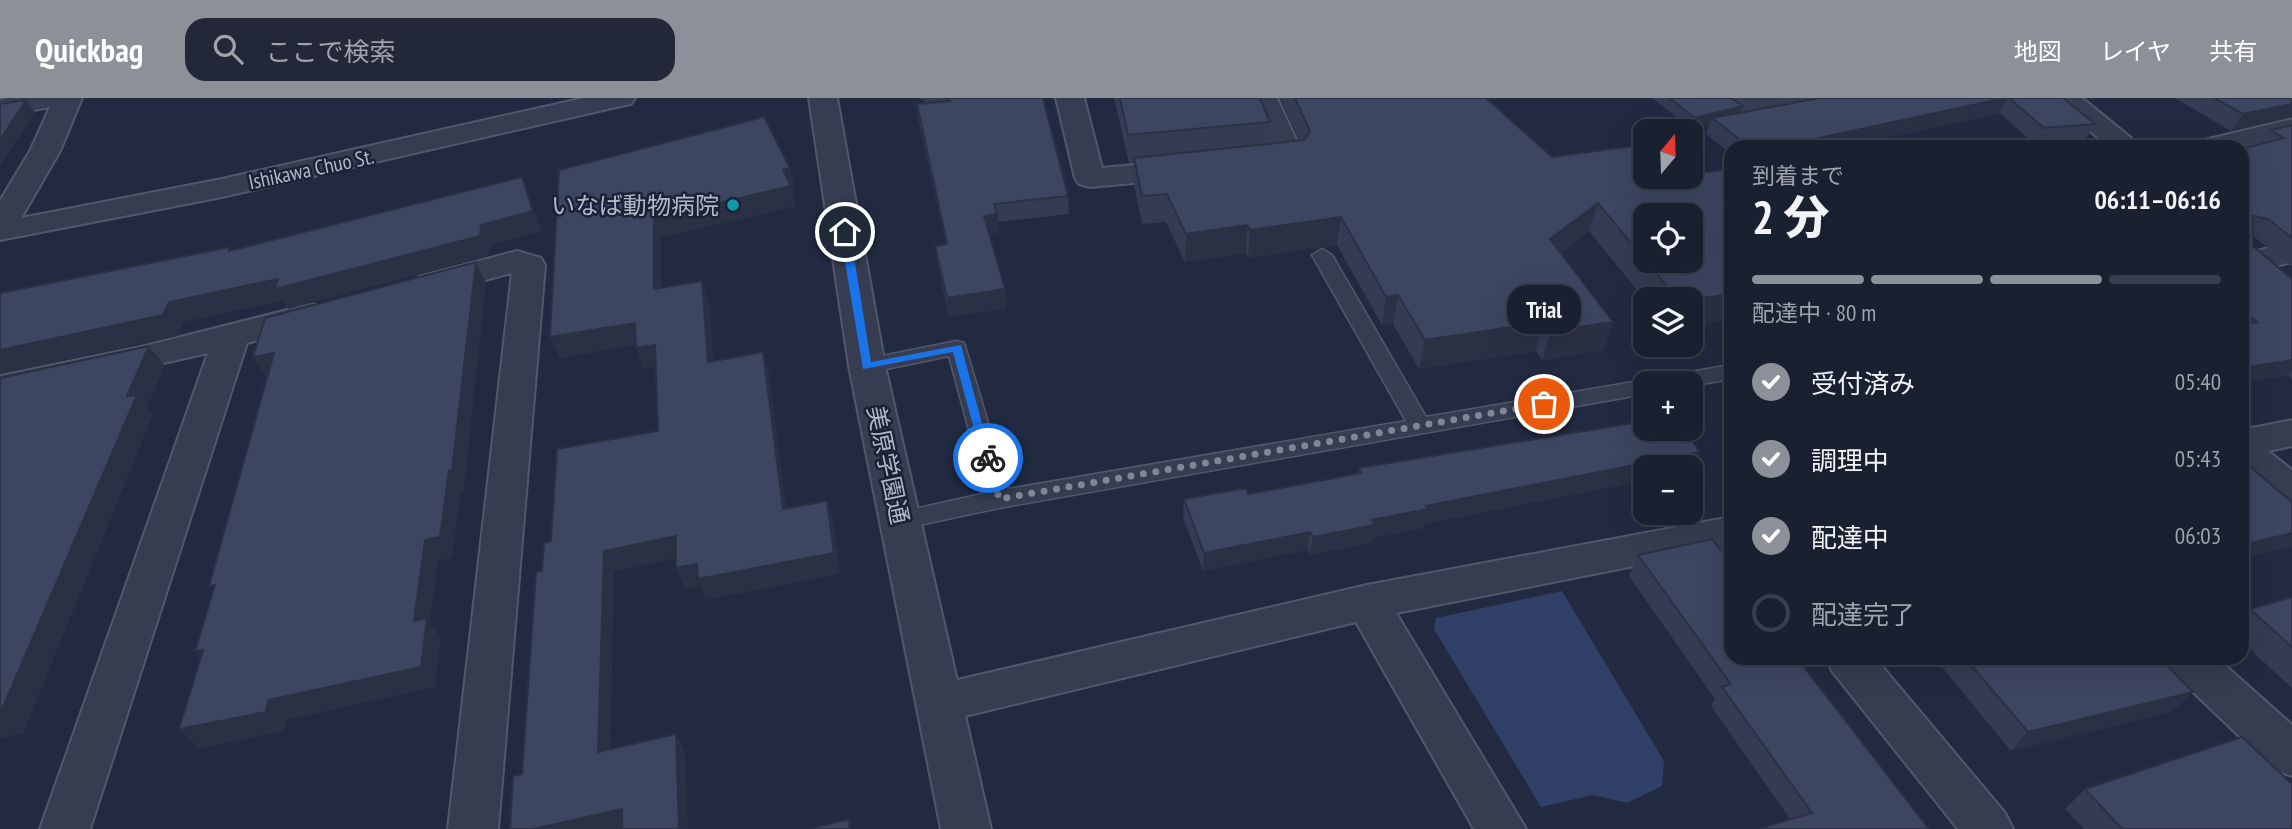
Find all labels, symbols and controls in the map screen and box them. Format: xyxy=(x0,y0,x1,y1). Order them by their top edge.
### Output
search box xyxy=(185,18,675,81)
text: Quickbag xyxy=(35,28,143,71)
icon: search xyxy=(209,30,247,68)
text: ここで検索 xyxy=(265,35,395,68)
text: 地図 xyxy=(2014,36,2062,67)
text: レイヤ xyxy=(2100,36,2171,67)
text: 共有 xyxy=(2209,36,2257,67)
north arrow xyxy=(1633,119,1703,189)
map controls xyxy=(1633,119,1703,525)
street label: Ishikawa Chuo St. xyxy=(246,143,376,195)
text: 到着まで xyxy=(1752,161,1844,190)
text: 06:11–06:16 xyxy=(2094,183,2221,216)
text: 2 分 xyxy=(1752,187,1829,247)
place label: いなば動物病院 xyxy=(551,190,719,221)
marker: いなば動物病院 xyxy=(725,197,741,213)
pin xyxy=(815,202,875,262)
button: locate xyxy=(1633,203,1703,273)
icon: home xyxy=(826,213,864,251)
callout: Trial xyxy=(1507,285,1581,334)
button: layers xyxy=(1633,287,1703,357)
text: Trial xyxy=(1526,295,1562,324)
text: 配達中 · 80 m xyxy=(1752,298,1876,327)
icon: check xyxy=(1752,363,1790,401)
text: 受付済み xyxy=(1811,367,1915,400)
text: 05:40 xyxy=(2175,367,2221,396)
button: + xyxy=(1633,371,1703,441)
pin xyxy=(1514,374,1574,434)
icon: bag xyxy=(1525,385,1563,423)
street label: 美原学園通 xyxy=(860,403,916,527)
courier xyxy=(953,423,1023,493)
icon: bike xyxy=(969,439,1007,477)
icon: check xyxy=(1752,440,1790,478)
text: 調理中 xyxy=(1811,444,1889,477)
text: 05:43 xyxy=(2175,444,2221,473)
button: − xyxy=(1633,455,1703,525)
icon: check xyxy=(1752,517,1790,555)
text: 配達中 xyxy=(1811,521,1889,554)
text: 06:03 xyxy=(2175,521,2221,550)
text: 配達完了 xyxy=(1811,598,1915,631)

